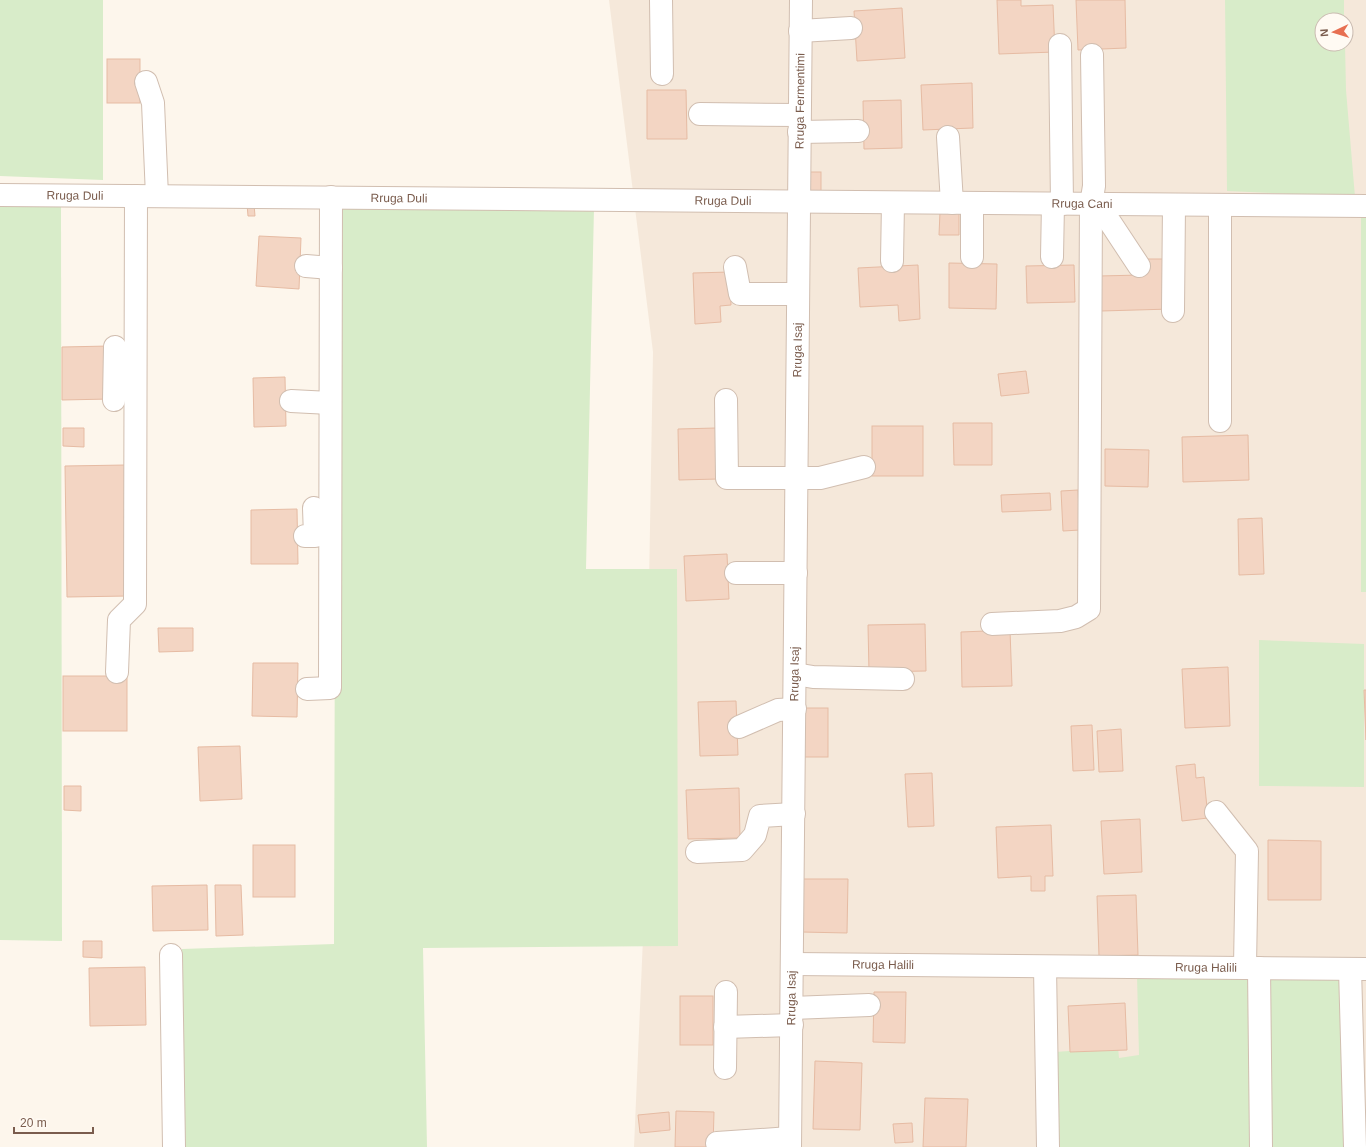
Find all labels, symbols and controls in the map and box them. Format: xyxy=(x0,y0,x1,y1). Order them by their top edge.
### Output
north arrow xyxy=(1314,12,1354,52)
text: N xyxy=(1318,28,1330,37)
street label: Rruga Fermentimi xyxy=(793,53,807,149)
street label: Rruga Duli xyxy=(47,188,103,203)
street label: Rruga Duli xyxy=(371,191,427,205)
street label: Rruga Duli xyxy=(695,194,751,208)
street label: Rruga Cani xyxy=(1052,196,1112,211)
street label: Rruga Isaj xyxy=(790,323,805,377)
street label: Rruga Isaj xyxy=(787,647,802,701)
street label: Rruga Halili xyxy=(852,958,914,972)
street label: Rruga Halili xyxy=(1175,960,1237,975)
street label: Rruga Isaj xyxy=(784,971,799,1025)
scale bar xyxy=(14,1109,93,1135)
text: 20 m xyxy=(20,1116,47,1130)

